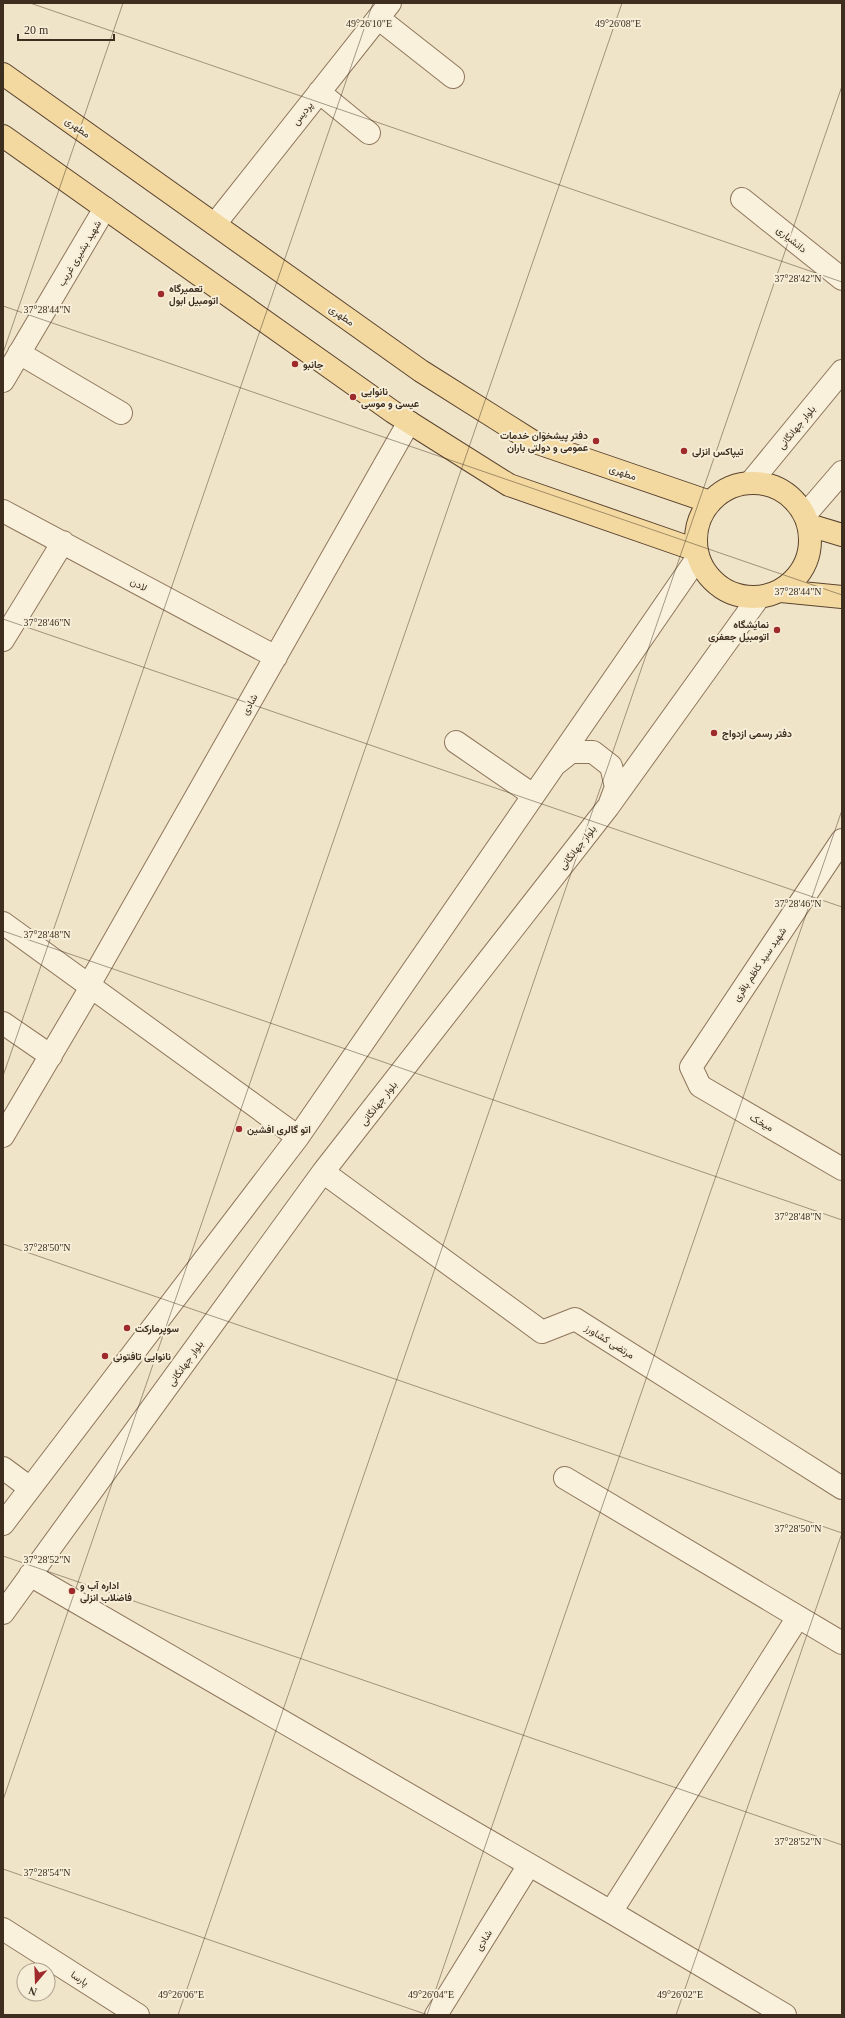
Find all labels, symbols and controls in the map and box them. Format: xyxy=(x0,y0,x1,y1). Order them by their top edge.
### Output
scale bar xyxy=(18,16,114,42)
text: 49°26'10"E xyxy=(346,18,392,29)
text: 49°26'08"E xyxy=(595,18,641,29)
text: 20 m xyxy=(24,23,49,37)
street label: پردیس xyxy=(290,99,317,128)
street label: مطهری xyxy=(63,115,92,141)
street label: شهید بشیری غریب xyxy=(56,218,104,289)
street label: دانشیاری xyxy=(774,224,809,256)
text: 37°28'42"N xyxy=(774,273,822,284)
place label: تعمیرگاه اتومبیل ابول xyxy=(169,283,218,307)
marker: تعمیرگاه اتومبیل ابول xyxy=(156,289,166,299)
street label: مطهری xyxy=(327,303,356,329)
text: 37°28'44"N xyxy=(23,304,71,315)
marker: جانبو xyxy=(290,359,300,369)
place label: جانبو xyxy=(303,359,324,371)
place label: نانوایی عیسی و موسی xyxy=(361,386,419,410)
marker: نانوایی عیسی و موسی xyxy=(348,392,358,402)
street label: بلوار جهانگانی xyxy=(775,403,818,452)
place label: دفتر پیشخوان خدمات عمومی و دولتی باران xyxy=(500,430,588,454)
marker: دفتر پیشخوان خدمات عمومی و دولتی باران xyxy=(591,436,601,446)
marker: تیپاکس انزلی xyxy=(679,446,689,456)
place label: تیپاکس انزلی xyxy=(692,446,743,459)
street label: مطهری xyxy=(607,463,638,483)
street label: لادن xyxy=(129,576,149,593)
text: 37°28'44"N xyxy=(774,586,822,597)
text: 37°28'46"N xyxy=(23,617,71,628)
place label: نمایشگاه اتومبیل جعفری xyxy=(708,619,769,643)
marker: نمایشگاه اتومبیل جعفری xyxy=(772,625,782,635)
street label: شادی xyxy=(239,692,261,717)
marker: دفتر رسمی ازدواج xyxy=(709,728,719,738)
place label: دفتر رسمی ازدواج xyxy=(722,728,792,741)
street label: بلوار جهانگانی xyxy=(557,823,599,872)
text: 37°28'46"N xyxy=(774,898,822,909)
street label: شهید سید کاظم باقری xyxy=(730,925,789,1004)
text: 37°28'48"N xyxy=(23,929,71,940)
street label: بلوار جهانگانی xyxy=(358,1079,400,1128)
street label: میخک xyxy=(748,1111,775,1134)
marker: اتو گالری افشین xyxy=(234,1124,244,1134)
place label: اتو گالری افشین xyxy=(247,1124,311,1136)
text: 37°28'48"N xyxy=(774,1211,822,1222)
text: 37°28'50"N xyxy=(23,1242,71,1253)
street label: مرتضی کشاورز xyxy=(582,1321,636,1362)
marker: سوپرمارکت xyxy=(122,1323,132,1333)
place label: سوپرمارکت xyxy=(135,1323,179,1336)
street label: بلوار جهانگانی xyxy=(165,1339,206,1389)
marker: نانوایی تافتونی xyxy=(100,1351,110,1361)
place label: نانوایی تافتونی xyxy=(113,1351,171,1363)
text: 37°28'50"N xyxy=(774,1523,822,1534)
text: 37°28'52"N xyxy=(23,1554,71,1565)
place label: اداره آب و فاضلاب انزلی xyxy=(80,1580,132,1604)
marker: اداره آب و فاضلاب انزلی xyxy=(67,1586,77,1596)
text: 37°28'52"N xyxy=(774,1836,822,1847)
text: 37°28'54"N xyxy=(23,1867,71,1878)
street label: شادی xyxy=(473,1928,495,1953)
north arrow xyxy=(16,1962,56,2002)
street label: پارسا xyxy=(68,1969,91,1990)
text: N xyxy=(27,1984,38,1998)
text: 49°26'06"E xyxy=(158,1989,204,2000)
text: 49°26'04"E xyxy=(408,1989,454,2000)
text: 49°26'02"E xyxy=(657,1989,703,2000)

